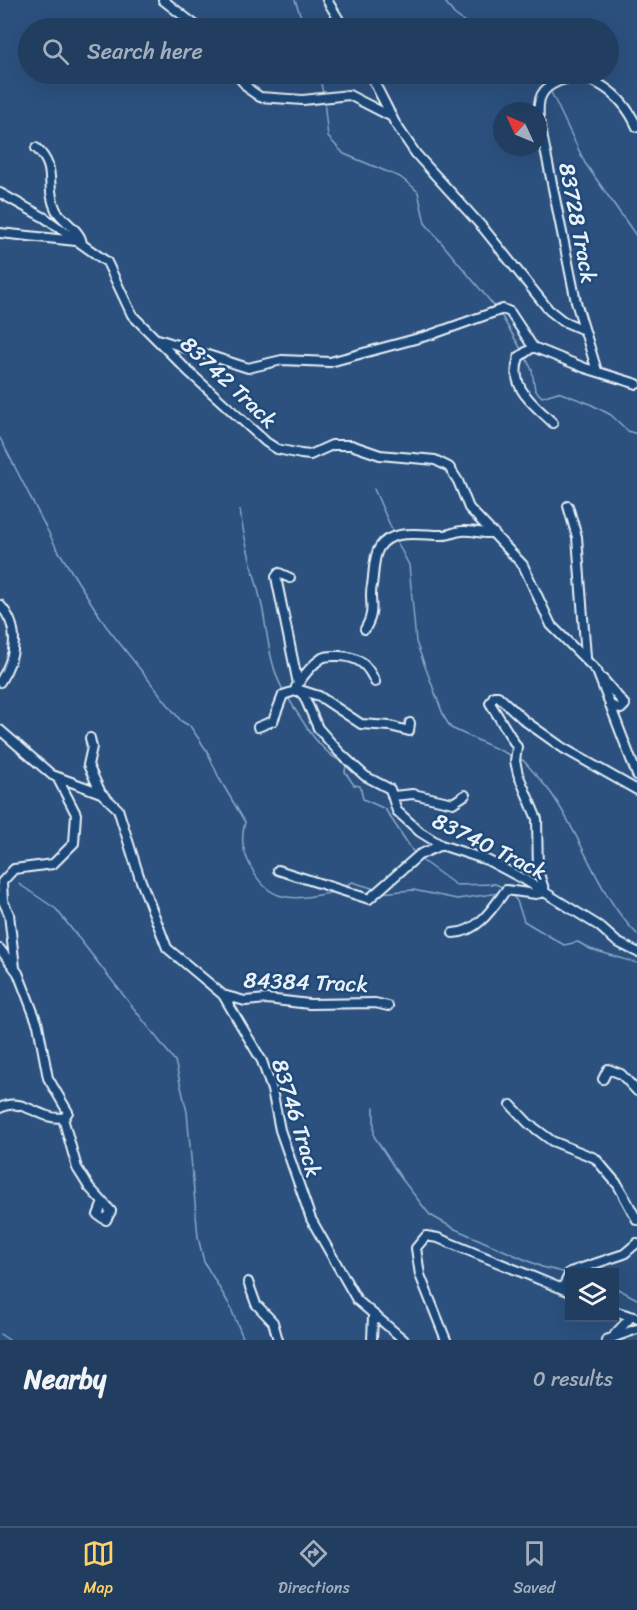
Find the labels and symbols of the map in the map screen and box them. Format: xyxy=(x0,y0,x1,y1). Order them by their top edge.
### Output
north arrow xyxy=(493,102,547,156)
street label: 83728 Track xyxy=(547,159,609,287)
street label: 83742 Track xyxy=(171,326,287,438)
street label: 83740 Track xyxy=(426,801,554,891)
street label: 84384 Track xyxy=(243,960,369,1004)
street label: 83746 Track xyxy=(260,1054,334,1182)

